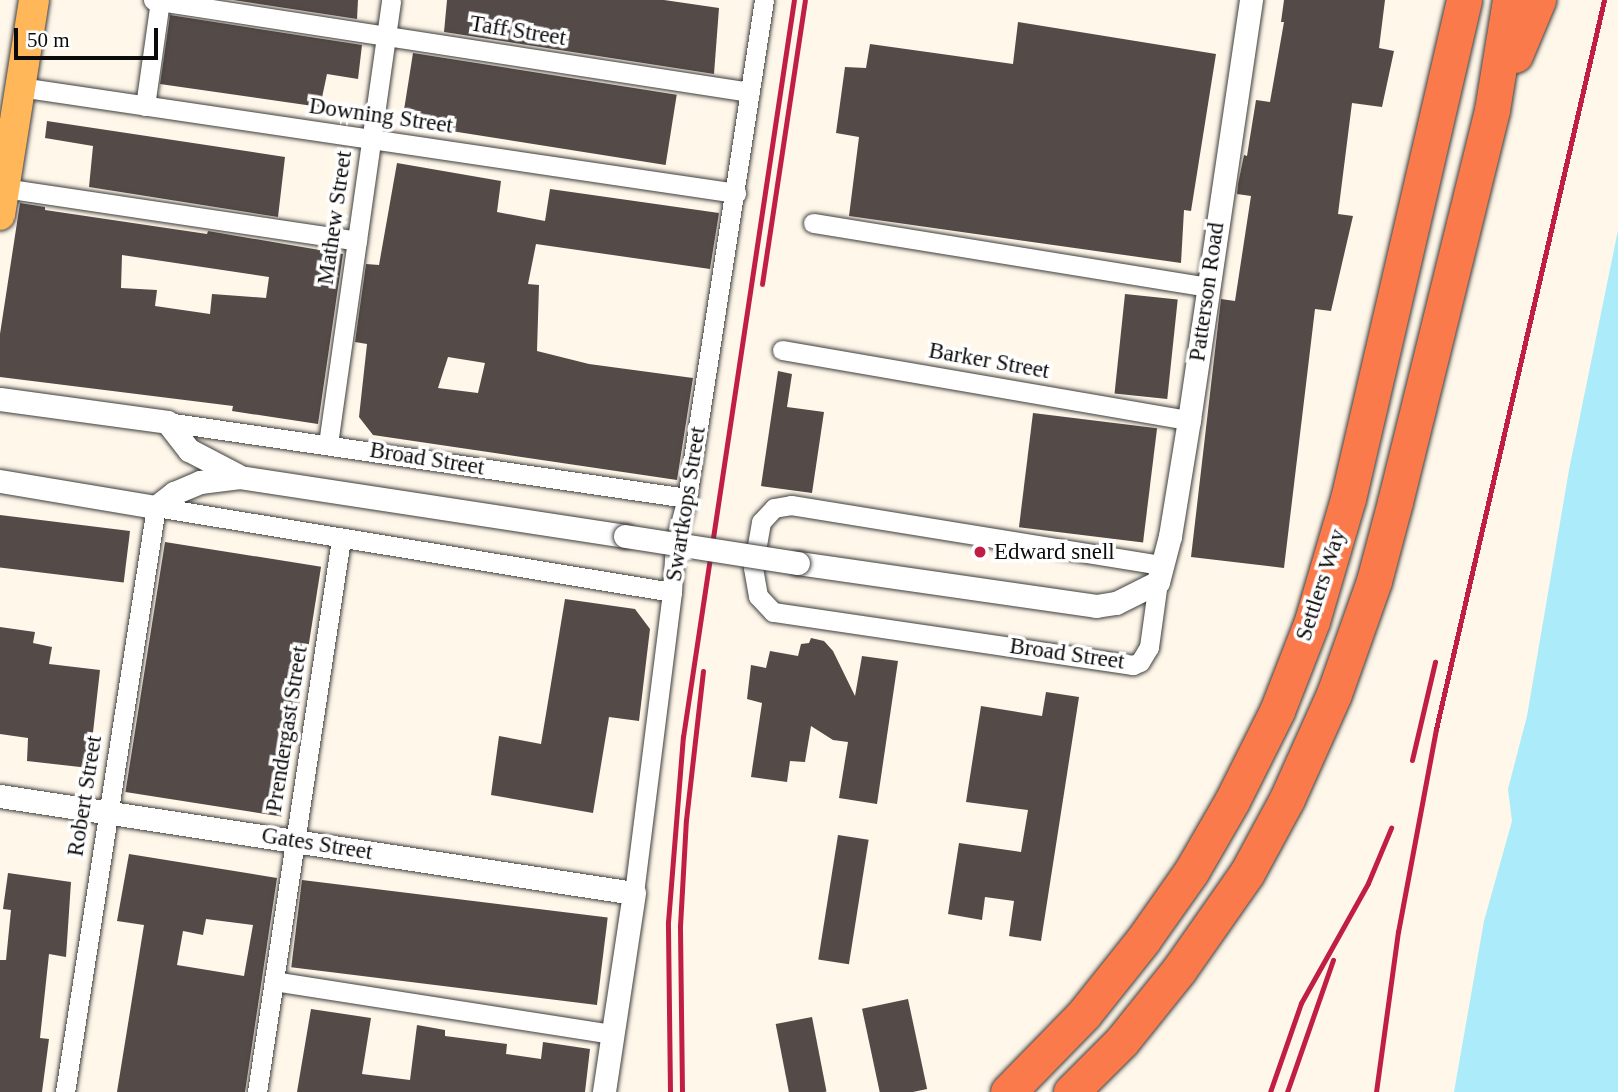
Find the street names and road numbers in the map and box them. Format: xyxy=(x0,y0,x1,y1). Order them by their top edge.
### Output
street label: Taff Street xyxy=(468,10,568,52)
street label: Downing Street xyxy=(307,92,455,140)
street label: Mathew Street xyxy=(312,149,358,287)
street label: Patterson Road xyxy=(1184,221,1230,363)
street label: Barker Street xyxy=(927,337,1051,385)
street label: Swartkops Street xyxy=(660,425,712,583)
street label: Broad Street xyxy=(368,436,486,482)
street label: Settlers Way xyxy=(1290,525,1352,645)
street label: Broad Street xyxy=(1008,632,1126,676)
street label: Prendergast Street xyxy=(260,644,314,814)
street label: Robert Street xyxy=(62,734,108,858)
street label: Gates Street xyxy=(260,822,374,866)

